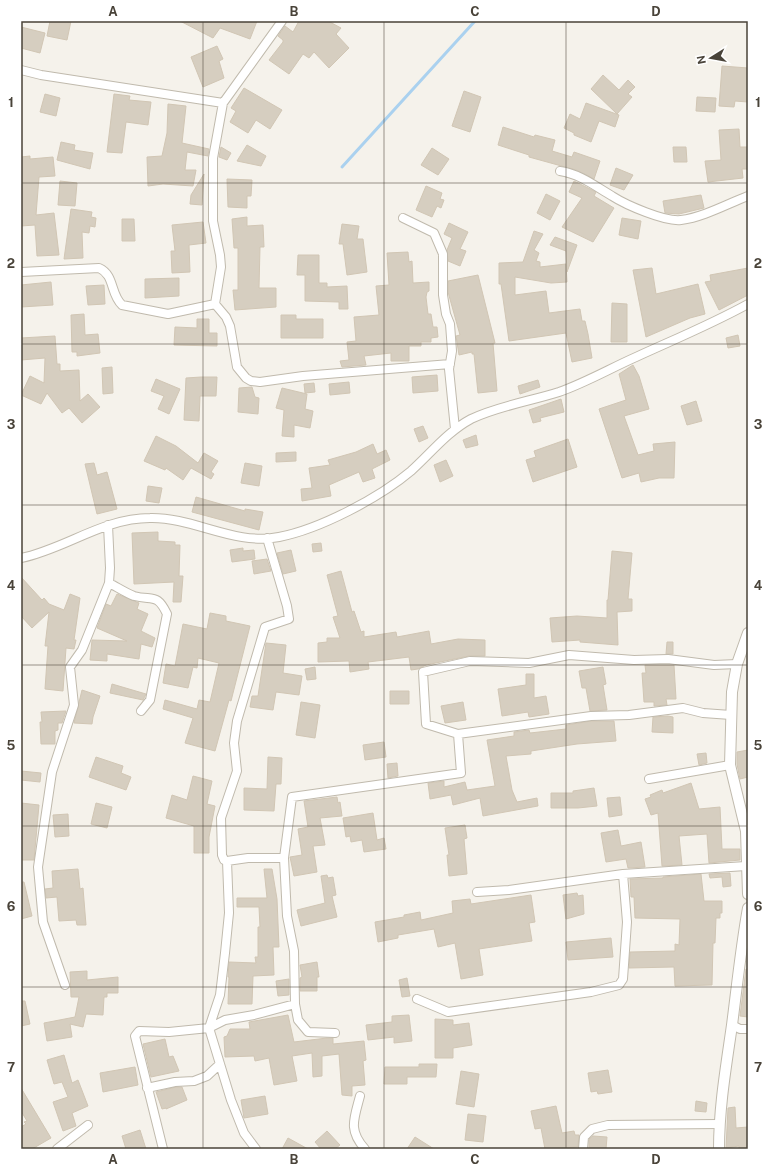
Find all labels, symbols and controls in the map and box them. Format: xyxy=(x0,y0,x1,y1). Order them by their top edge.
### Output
text: A xyxy=(108,4,118,19)
text: B xyxy=(290,4,299,19)
text: C xyxy=(470,4,480,19)
text: D xyxy=(651,4,661,19)
north arrow xyxy=(691,38,731,78)
text: N xyxy=(694,55,708,65)
text: 1 xyxy=(8,95,14,110)
text: 1 xyxy=(755,95,761,110)
text: 2 xyxy=(7,256,15,271)
text: 2 xyxy=(754,256,762,271)
text: 3 xyxy=(7,417,16,432)
text: 3 xyxy=(754,417,763,432)
text: 4 xyxy=(7,578,16,593)
text: 4 xyxy=(754,578,763,593)
text: 5 xyxy=(7,738,16,753)
text: 5 xyxy=(754,738,763,753)
text: 6 xyxy=(7,899,16,914)
text: 6 xyxy=(754,899,763,914)
text: 7 xyxy=(7,1060,15,1075)
text: 7 xyxy=(754,1060,762,1075)
text: A xyxy=(108,1152,118,1167)
text: B xyxy=(290,1152,299,1167)
text: C xyxy=(470,1152,480,1167)
text: D xyxy=(651,1152,661,1167)

